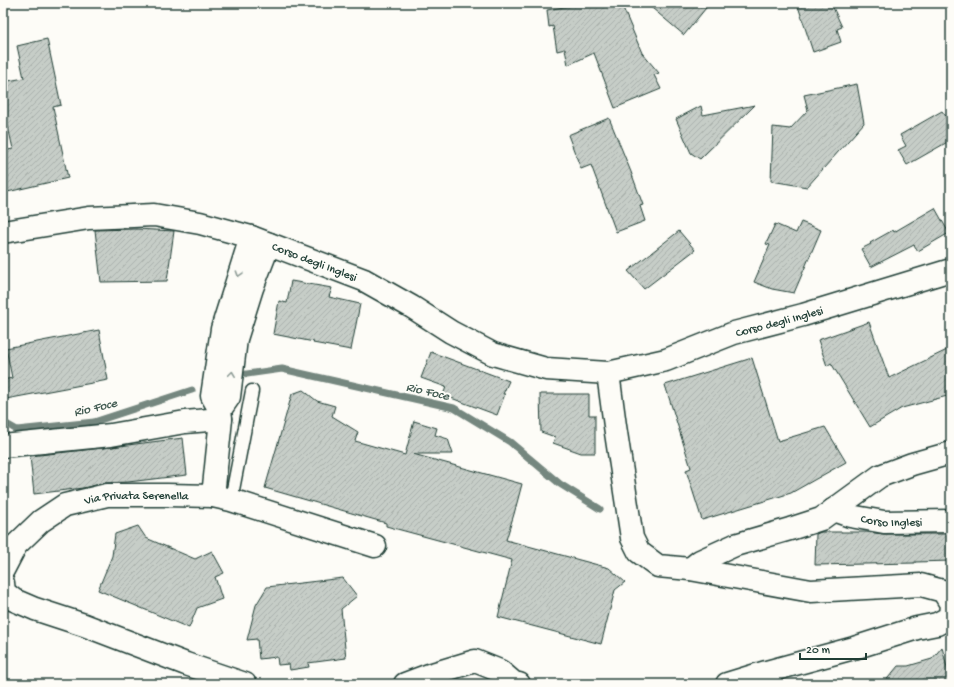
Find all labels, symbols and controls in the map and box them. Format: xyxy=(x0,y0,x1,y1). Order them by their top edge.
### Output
street label: Corso degli Inglesi xyxy=(270,241,359,286)
one-way arrow xyxy=(235,271,244,278)
street label: Corso degli Inglesi xyxy=(734,304,825,341)
one-way arrow xyxy=(227,370,236,377)
water label: Rio Foce xyxy=(404,380,452,405)
water label: Rio Foce xyxy=(72,396,120,421)
street label: Via Privata Serenella xyxy=(82,490,189,509)
street label: Corso Inglesi xyxy=(859,513,923,531)
scale bar xyxy=(800,635,866,661)
text: 20 m xyxy=(806,644,831,658)

